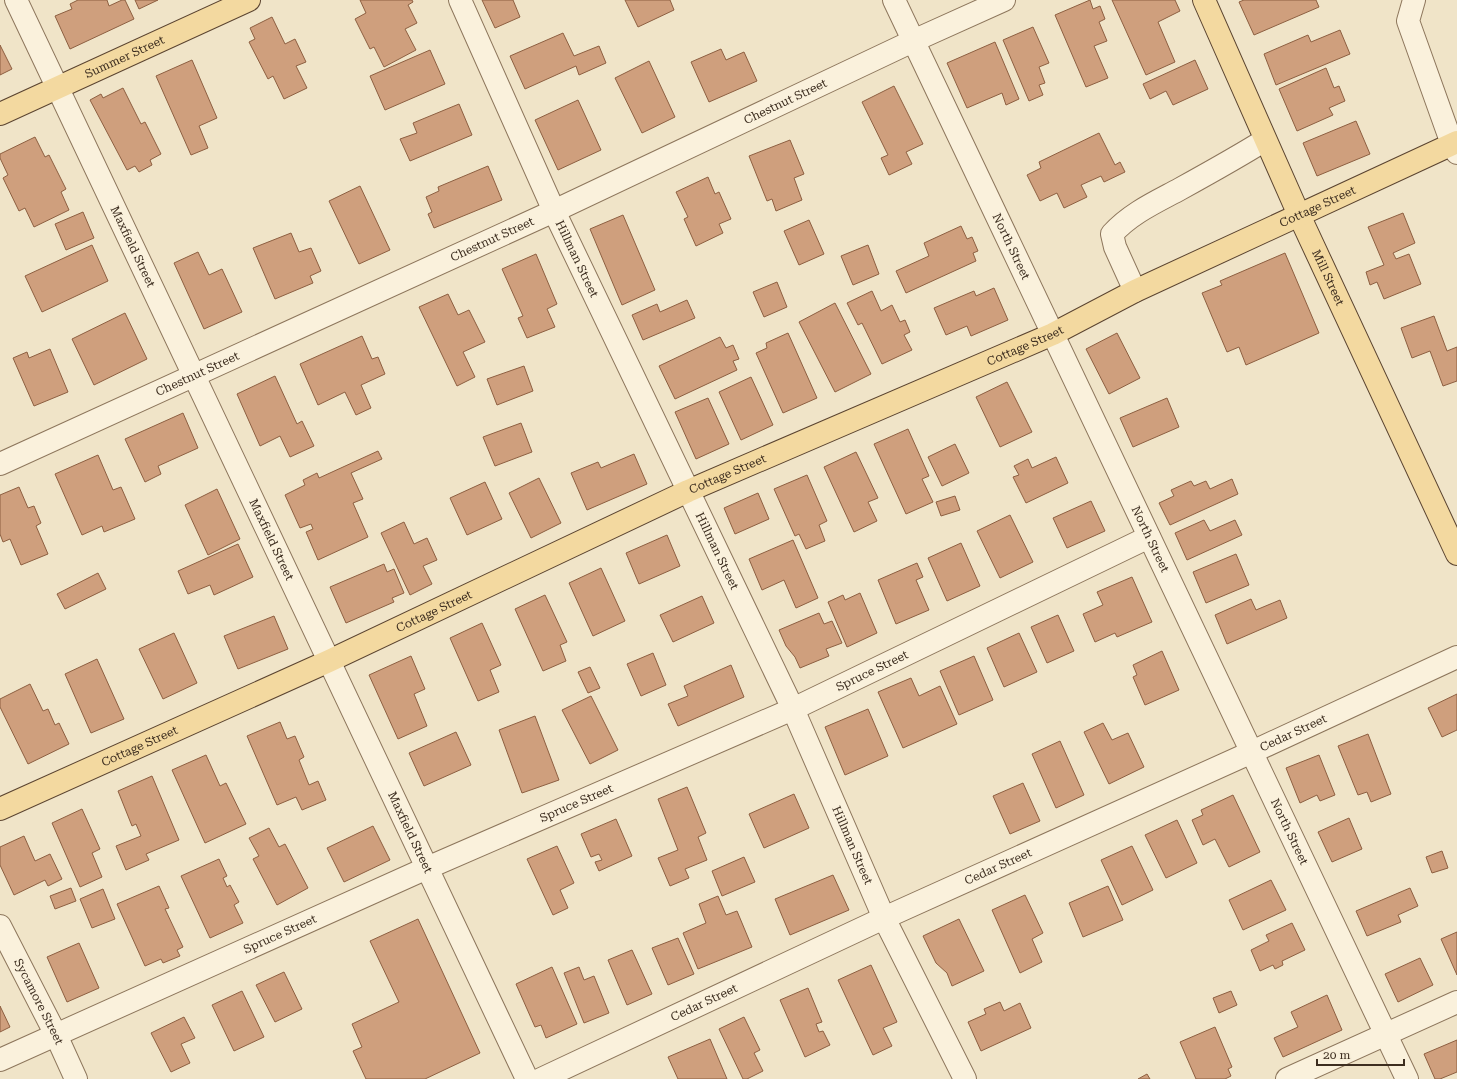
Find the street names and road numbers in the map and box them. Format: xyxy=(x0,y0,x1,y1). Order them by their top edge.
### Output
street label: Summer Street xyxy=(83,33,167,81)
street label: Chestnut Street xyxy=(742,76,830,127)
street label: Cottage Street xyxy=(1277,183,1358,230)
street label: Maxfield Street xyxy=(108,204,158,290)
street label: North Street xyxy=(989,211,1033,282)
street label: Chestnut Street xyxy=(448,214,537,264)
street label: Hillman Street xyxy=(552,218,602,300)
street label: Mill Street xyxy=(1309,247,1347,308)
street label: Cottage Street xyxy=(985,323,1066,369)
street label: Chestnut Street xyxy=(153,349,242,399)
street label: Cottage Street xyxy=(687,451,769,497)
street label: Maxfield Street xyxy=(246,497,297,583)
street label: North Street xyxy=(1129,504,1172,575)
street label: Hillman Street xyxy=(693,510,742,592)
street label: Cottage Street xyxy=(394,587,475,635)
street label: Spruce Street xyxy=(834,647,911,694)
street label: Cedar Street xyxy=(1258,711,1329,754)
street label: Cottage Street xyxy=(99,723,180,769)
street label: Spruce Street xyxy=(538,781,616,825)
street label: Maxfield Street xyxy=(385,789,436,876)
street label: North Street xyxy=(1268,796,1311,868)
street label: Hillman Street xyxy=(829,804,876,887)
street label: Cedar Street xyxy=(962,845,1034,888)
street label: Spruce Street xyxy=(241,911,319,957)
street label: Sycamore Street xyxy=(11,956,67,1047)
street label: Cedar Street xyxy=(668,981,740,1024)

